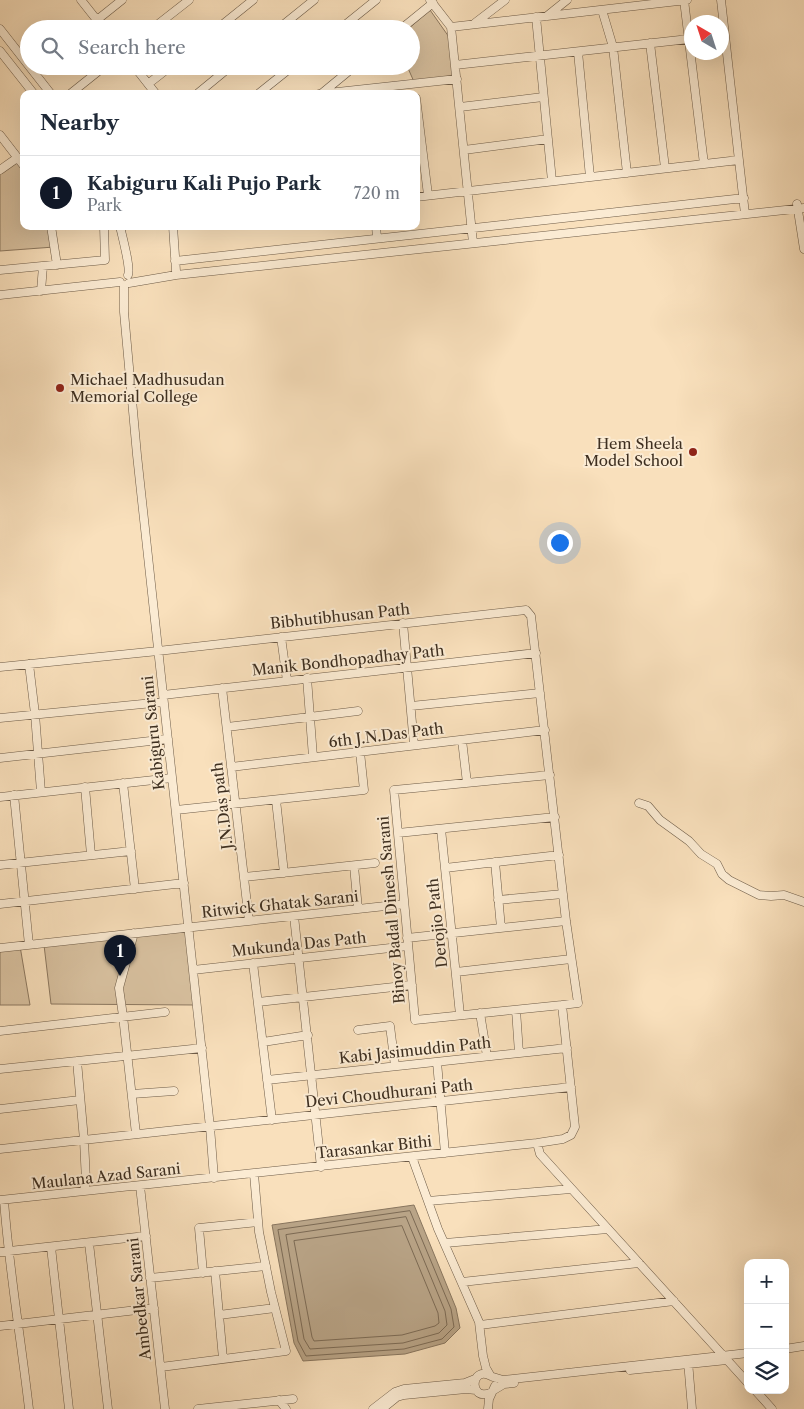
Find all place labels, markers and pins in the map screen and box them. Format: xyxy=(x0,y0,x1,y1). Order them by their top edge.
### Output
place label: Michael Madhusudan Memorial College xyxy=(70,370,225,406)
marker: Michael Madhusudan Memorial College xyxy=(54,382,66,394)
place label: Hem Sheela Model School xyxy=(584,434,684,470)
marker: Hem Sheela Model School xyxy=(687,446,699,458)
pin: 1 xyxy=(104,935,136,976)

